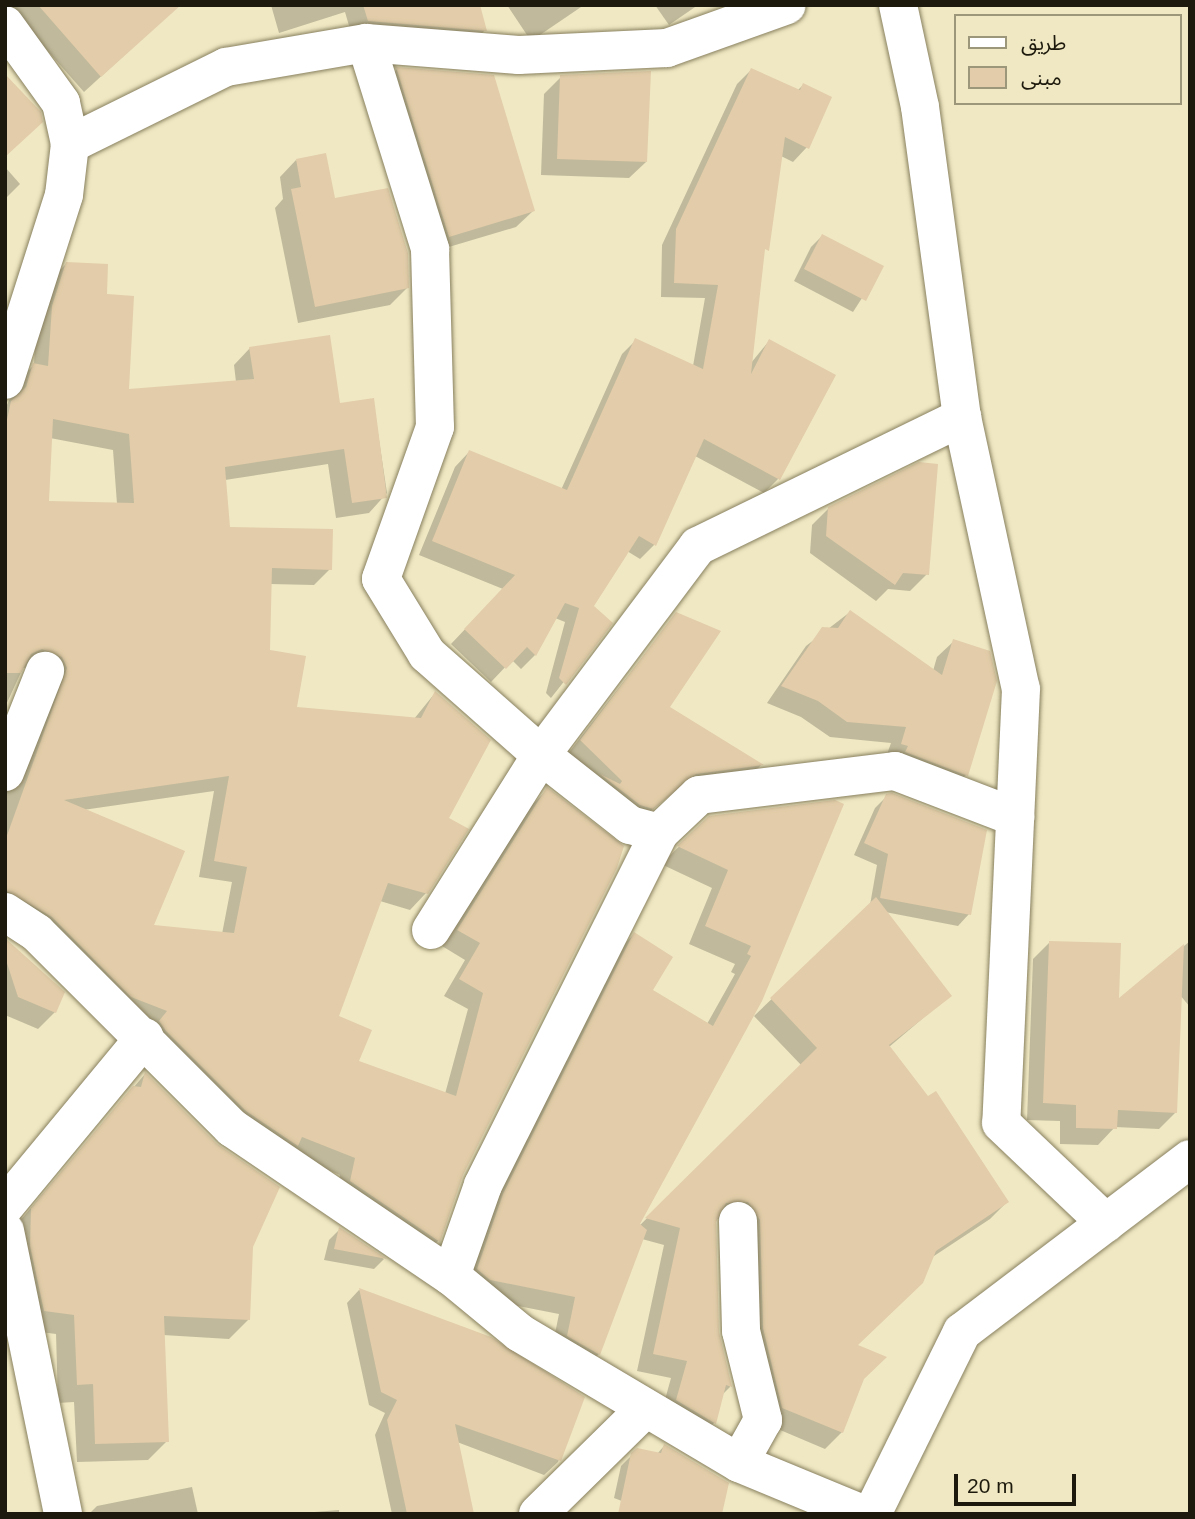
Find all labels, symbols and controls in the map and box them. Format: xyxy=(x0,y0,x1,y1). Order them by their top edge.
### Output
legend xyxy=(954,14,1181,105)
text: طريق xyxy=(1021,31,1066,54)
text: مبنى xyxy=(1021,66,1062,89)
scale bar xyxy=(957,1460,1080,1504)
text: 20 m xyxy=(967,1474,1014,1497)

